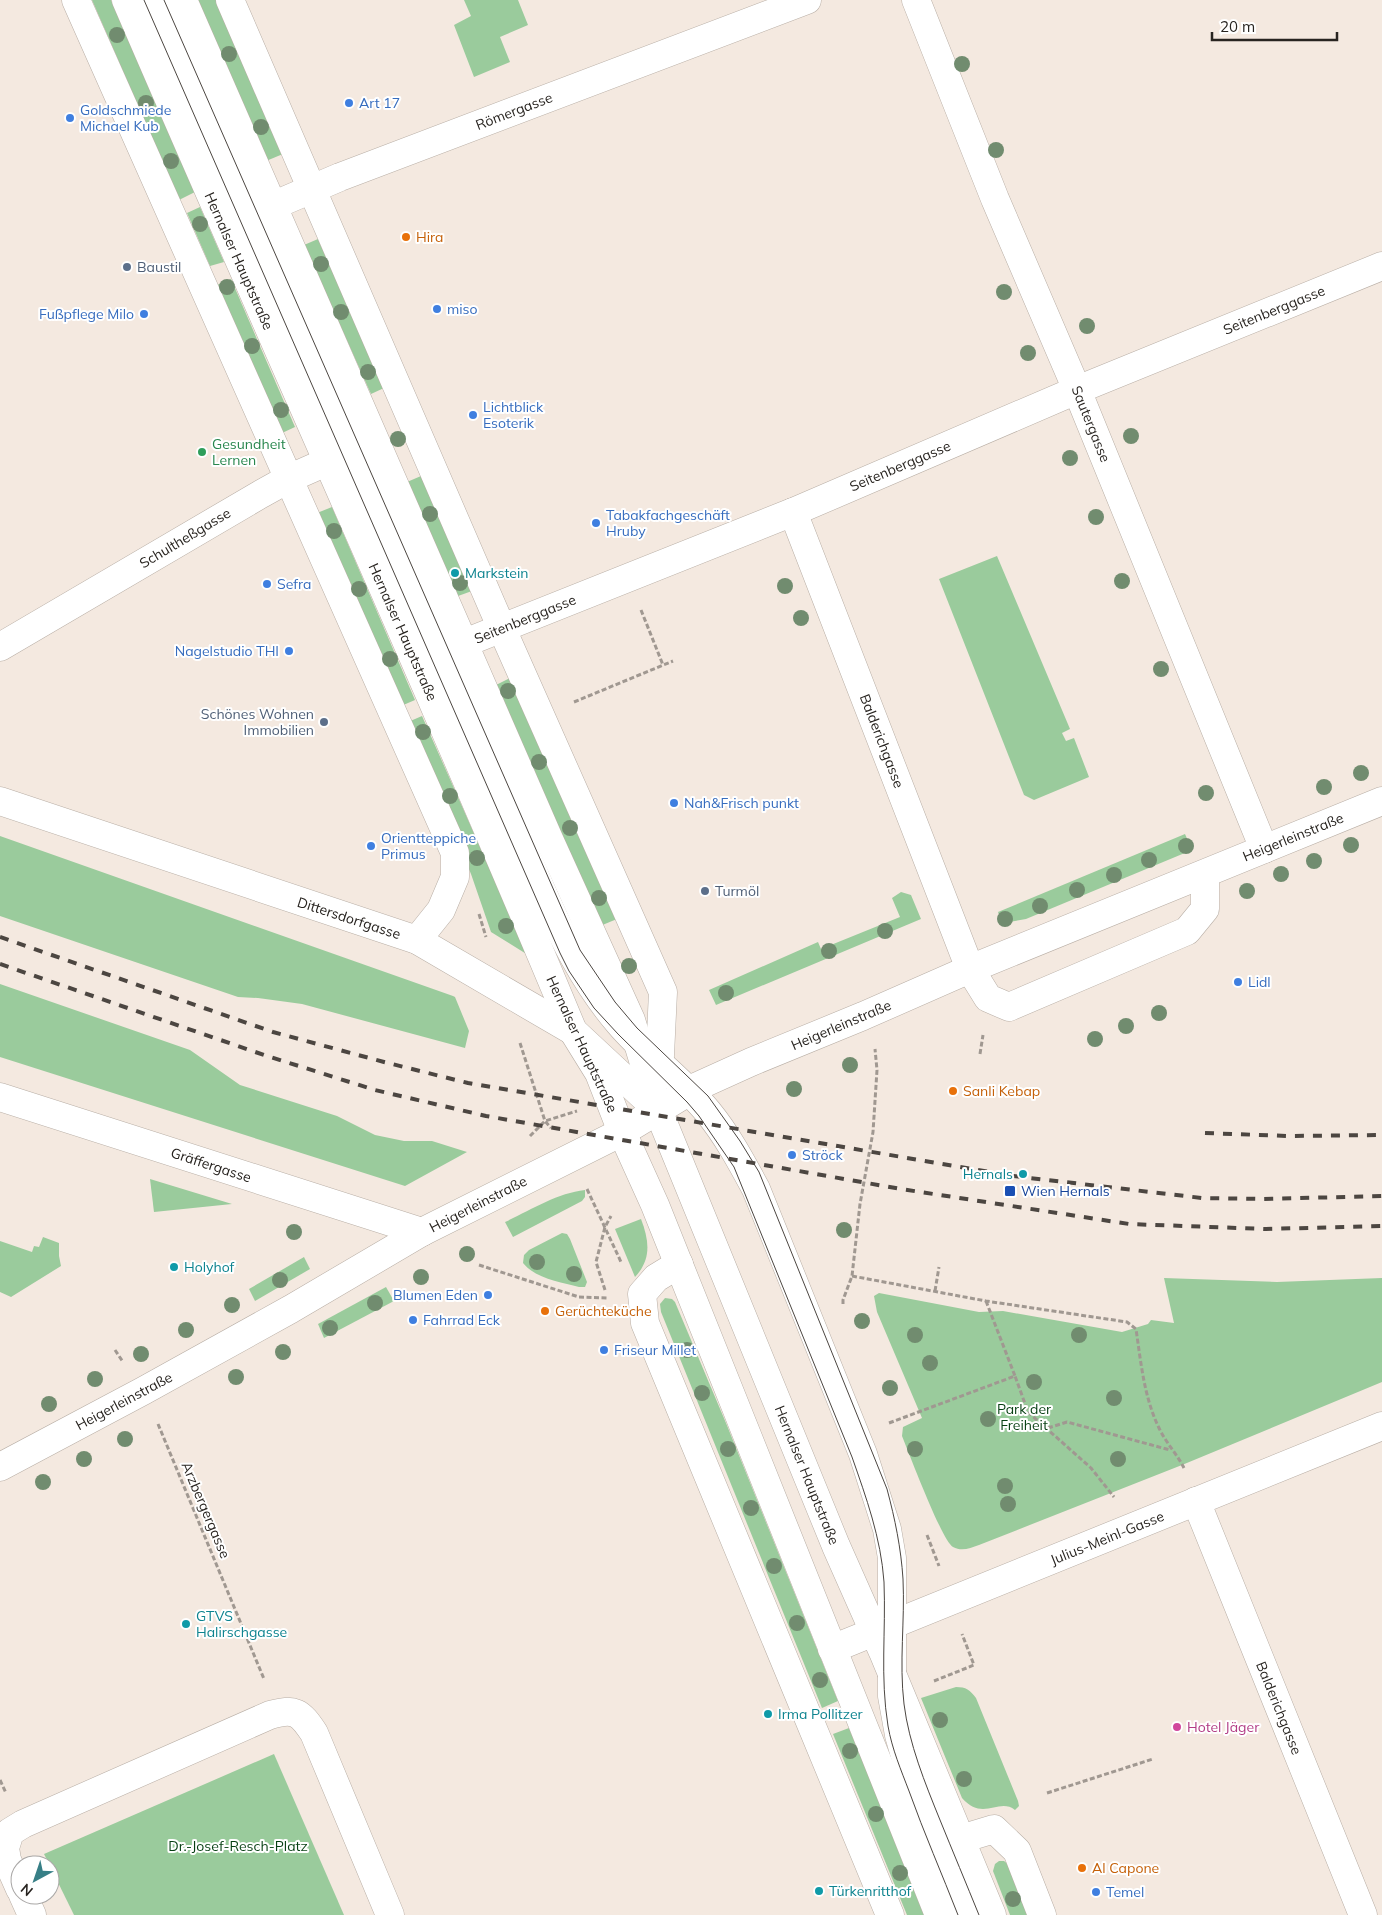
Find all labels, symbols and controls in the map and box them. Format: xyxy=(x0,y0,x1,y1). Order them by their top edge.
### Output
scale bar xyxy=(1212,10,1337,42)
text: 20 m xyxy=(1220,17,1255,36)
street label: Römergasse xyxy=(473,88,555,134)
place label: Art 17 xyxy=(359,94,400,112)
marker: Art 17 xyxy=(343,97,355,109)
place label: Goldschmiede Michael Kub xyxy=(80,101,171,135)
marker: Goldschmiede Michael Kub xyxy=(64,112,76,124)
street label: Hernalser Hauptstraße xyxy=(201,189,277,333)
place label: Hira xyxy=(416,228,443,246)
marker: Hira xyxy=(400,231,412,243)
place label: Baustil xyxy=(137,258,181,276)
marker: Baustil xyxy=(121,261,133,273)
street label: Seitenberggasse xyxy=(1221,281,1327,339)
place label: miso xyxy=(447,300,478,318)
marker: miso xyxy=(431,303,443,315)
place label: Fußpflege Milo xyxy=(39,305,134,323)
marker: Fußpflege Milo xyxy=(138,308,150,320)
street label: Sautergasse xyxy=(1067,383,1115,465)
place label: Lichtblick Esoterik xyxy=(483,398,544,432)
marker: Lichtblick Esoterik xyxy=(467,409,479,421)
place label: Gesundheit Lernen xyxy=(212,435,286,469)
street label: Seitenberggasse xyxy=(847,437,953,495)
marker: Gesundheit Lernen xyxy=(196,446,208,458)
street label: Schultheßgasse xyxy=(136,504,234,572)
place label: Tabakfachgeschäft Hruby xyxy=(606,506,730,540)
marker: Tabakfachgeschäft Hruby xyxy=(590,517,602,529)
street label: Hernalser Hauptstraße xyxy=(365,560,441,704)
place label: Markstein xyxy=(465,564,528,582)
marker: Markstein xyxy=(449,567,461,579)
place label: Sefra xyxy=(277,575,311,593)
marker: Sefra xyxy=(261,578,273,590)
street label: Seitenberggasse xyxy=(472,590,578,648)
place label: Nagelstudio THI xyxy=(175,642,279,660)
marker: Nagelstudio THI xyxy=(283,645,295,657)
street label: Balderichgasse xyxy=(856,691,908,791)
place label: Schönes Wohnen Immobilien xyxy=(201,705,314,739)
marker: Schönes Wohnen Immobilien xyxy=(318,716,330,728)
place label: Nah&Frisch punkt xyxy=(684,794,799,812)
marker: Nah&Frisch punkt xyxy=(668,797,680,809)
street label: Heigerleinstraße xyxy=(1240,809,1346,865)
place label: Orientteppiche Primus xyxy=(381,829,476,863)
marker: Orientteppiche Primus xyxy=(365,840,377,852)
place label: Turmöl xyxy=(715,882,759,900)
marker: Turmöl xyxy=(699,885,711,897)
street label: Dittersdorfgasse xyxy=(295,893,403,943)
street label: Hernalser Hauptstraße xyxy=(542,973,622,1115)
place label: Lidl xyxy=(1248,973,1271,991)
marker: Lidl xyxy=(1232,976,1244,988)
street label: Heigerleinstraße xyxy=(788,996,894,1054)
place label: Sanli Kebap xyxy=(963,1082,1040,1100)
marker: Sanli Kebap xyxy=(947,1085,959,1097)
street label: Gräffergasse xyxy=(168,1144,254,1186)
place label: Ströck xyxy=(802,1146,844,1164)
marker: Ströck xyxy=(786,1149,798,1161)
place label: Hernals xyxy=(963,1165,1013,1183)
marker: Hernals xyxy=(1017,1168,1029,1180)
street label: Heigerleinstraße xyxy=(426,1172,530,1236)
place label: Wien Hernals xyxy=(1021,1182,1110,1200)
marker: Wien Hernals xyxy=(1003,1184,1017,1198)
place label: Holyhof xyxy=(184,1258,235,1276)
marker: Holyhof xyxy=(168,1261,180,1273)
place label: Blumen Eden xyxy=(393,1286,478,1304)
marker: Blumen Eden xyxy=(482,1289,494,1301)
place label: Gerüchteküche xyxy=(555,1302,652,1320)
marker: Gerüchteküche xyxy=(539,1305,551,1317)
place label: Fahrrad Eck xyxy=(423,1311,501,1329)
marker: Fahrrad Eck xyxy=(407,1314,419,1326)
place label: Friseur Millet xyxy=(614,1341,696,1359)
marker: Friseur Millet xyxy=(598,1344,610,1356)
street label: Heigerleinstraße xyxy=(73,1368,175,1434)
park label: Park der Freiheit xyxy=(997,1400,1052,1434)
street label: Hernalser Hauptstraße xyxy=(771,1403,843,1547)
street label: Arzbergergasse xyxy=(178,1459,234,1561)
street label: Julius-Meinl-Gasse xyxy=(1048,1507,1166,1569)
place label: GTVS Halirschgasse xyxy=(196,1607,287,1641)
marker: GTVS Halirschgasse xyxy=(180,1618,192,1630)
street label: Balderichgasse xyxy=(1252,1659,1306,1757)
place label: Irma Pollitzer xyxy=(778,1705,863,1723)
marker: Irma Pollitzer xyxy=(762,1708,774,1720)
place label: Hotel Jäger xyxy=(1187,1718,1260,1736)
marker: Hotel Jäger xyxy=(1171,1721,1183,1733)
park label: Dr.-Josef-Resch-Platz xyxy=(168,1837,308,1855)
north arrow xyxy=(10,1855,60,1905)
place label: Al Capone xyxy=(1092,1859,1159,1877)
marker: Al Capone xyxy=(1076,1862,1088,1874)
text: N xyxy=(17,1880,36,1900)
place label: Türkenritthof xyxy=(829,1882,912,1900)
place label: Temel xyxy=(1106,1883,1144,1901)
marker: Türkenritthof xyxy=(813,1885,825,1897)
marker: Temel xyxy=(1090,1886,1102,1898)

